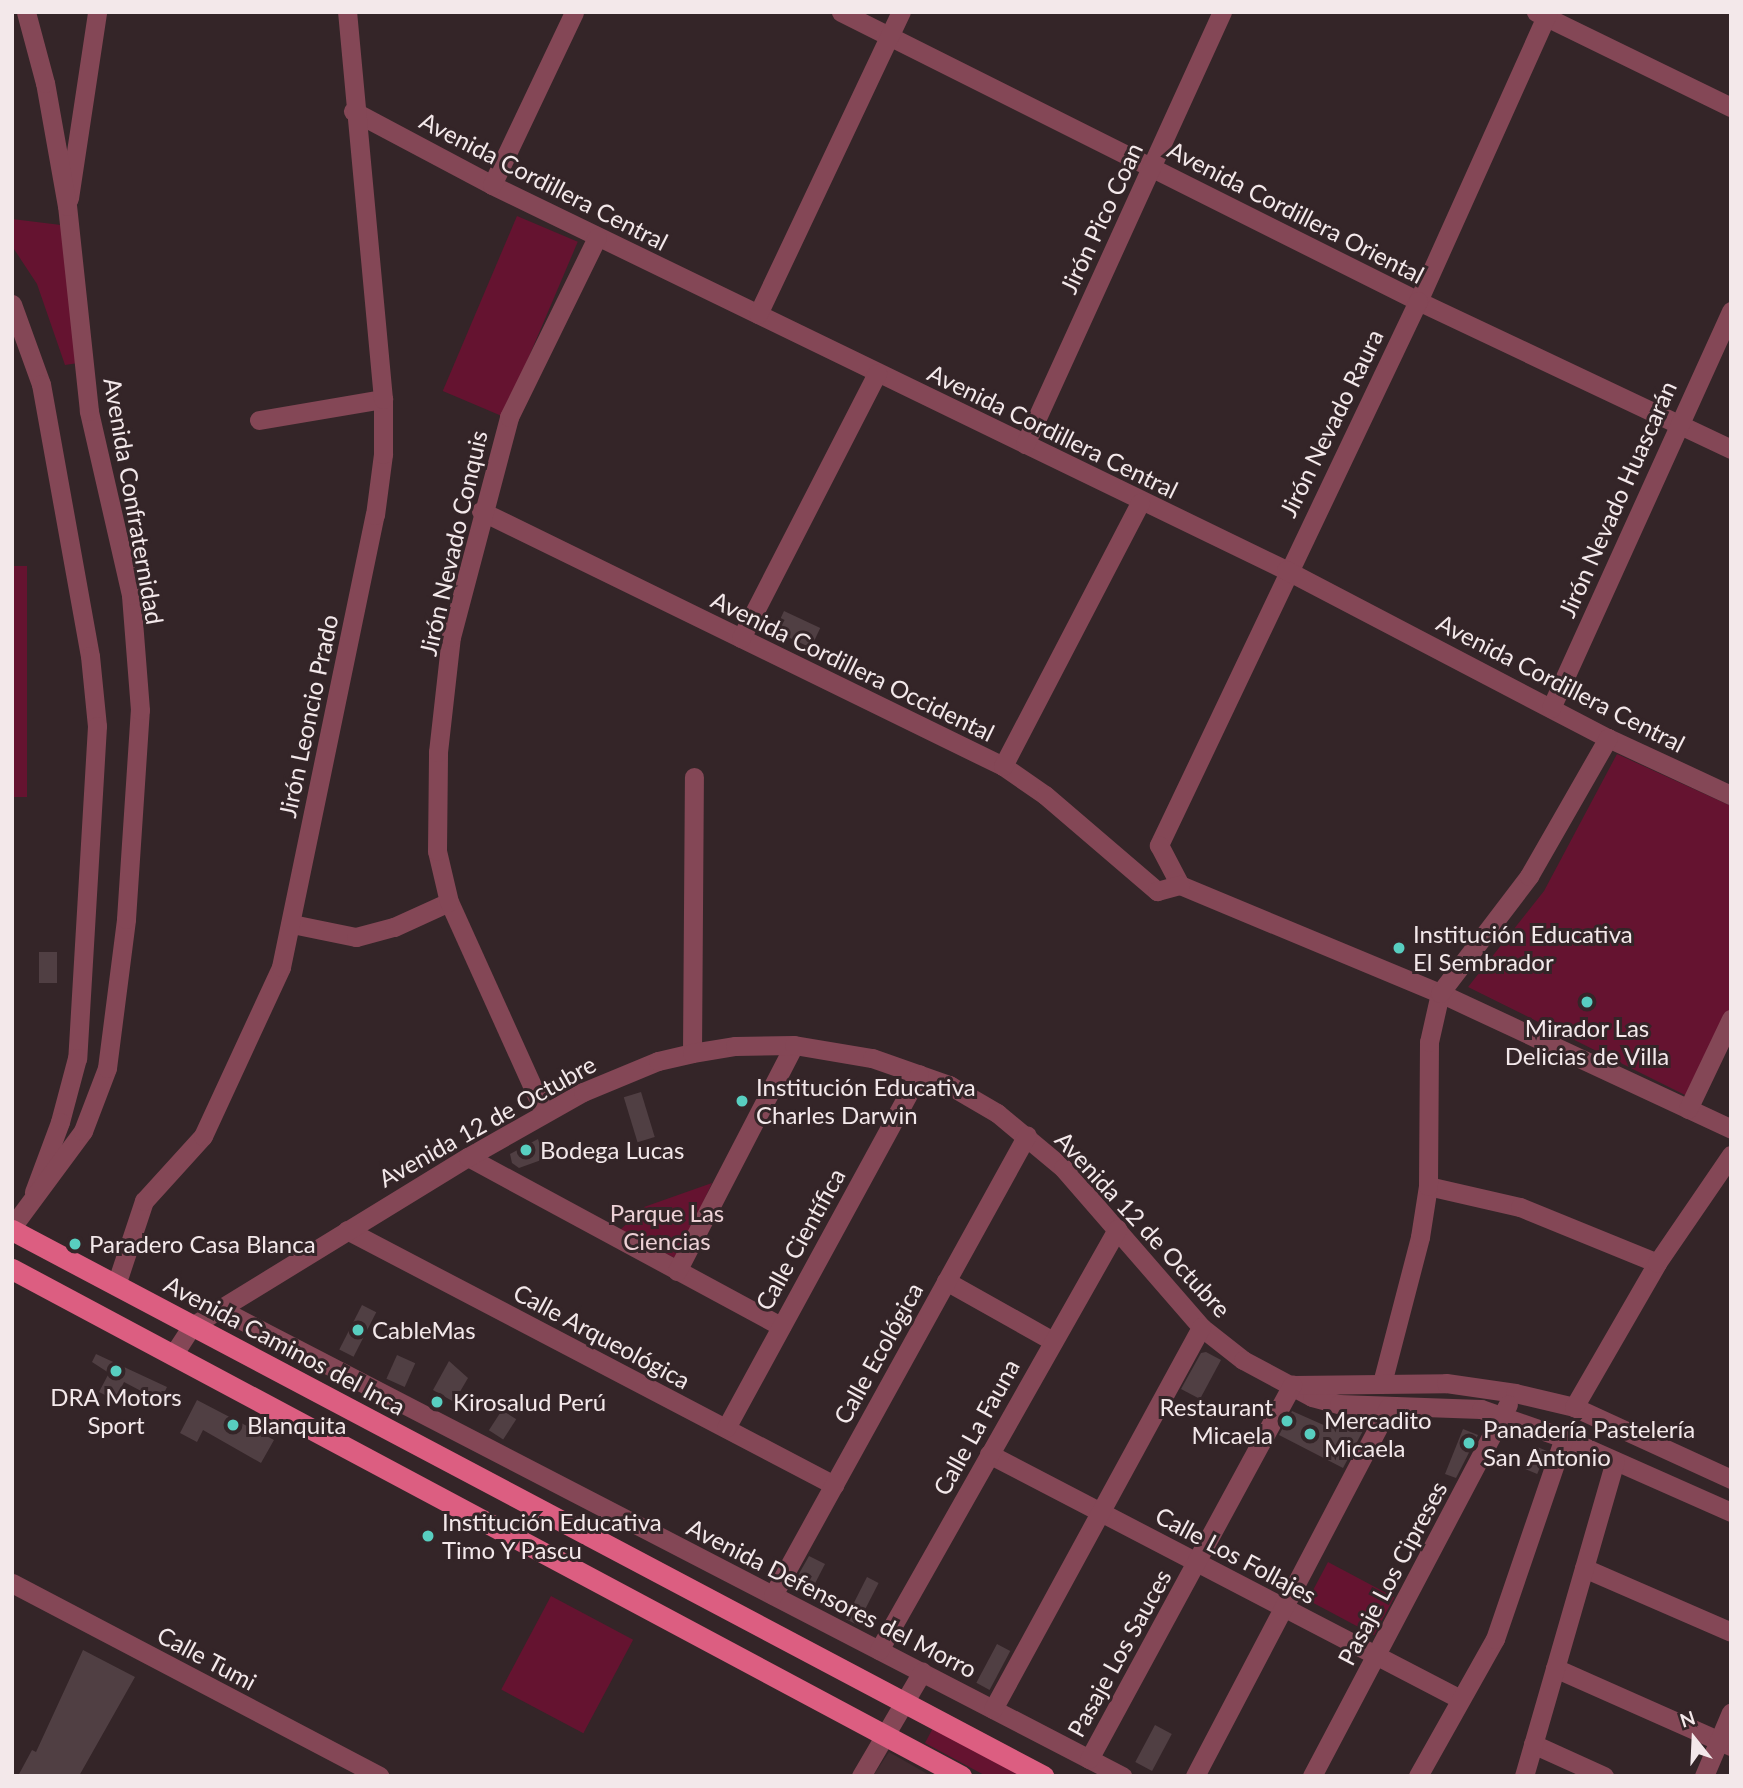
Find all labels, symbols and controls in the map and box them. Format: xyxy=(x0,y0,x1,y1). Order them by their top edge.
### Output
street label: Avenida Cordillera Central xyxy=(415,106,673,256)
street label: Avenida Cordillera Oriental xyxy=(1163,135,1429,289)
street label: Jirón Pico Coan xyxy=(1054,138,1148,298)
street label: Jirón Nevado Raura xyxy=(1273,324,1389,522)
street label: Avenida Cordillera Central xyxy=(923,358,1183,504)
street label: Avenida Confraternidad xyxy=(98,375,170,627)
street label: Jirón Nevado Huascarán xyxy=(1552,376,1682,622)
street label: Jirón Nevado Conquis xyxy=(413,427,493,659)
street label: Avenida Cordillera Occidental xyxy=(707,585,999,747)
street label: Avenida Cordillera Central xyxy=(1432,608,1690,758)
street label: Jirón Leoncio Prado xyxy=(272,612,344,820)
place label: Institución Educativa El Sembrador xyxy=(1413,920,1633,976)
marker: Institución Educativa El Sembrador xyxy=(1391,940,1407,956)
marker: Mirador Las Delicias de Villa xyxy=(1579,994,1595,1010)
place label: Mirador Las Delicias de Villa xyxy=(1504,1014,1670,1070)
street label: Avenida 12 de Octubre xyxy=(373,1049,601,1193)
place label: Institución Educativa Charles Darwin xyxy=(756,1073,976,1129)
marker: Institución Educativa Charles Darwin xyxy=(734,1093,750,1109)
street label: Avenida 12 de Octubre xyxy=(1049,1125,1237,1323)
place label: Bodega Lucas xyxy=(540,1136,684,1164)
marker: Bodega Lucas xyxy=(518,1142,534,1158)
street label: Calle Científica xyxy=(749,1163,851,1315)
park label: Parque Las Ciencias xyxy=(610,1199,724,1255)
place label: Paradero Casa Blanca xyxy=(89,1230,316,1258)
marker: Paradero Casa Blanca xyxy=(67,1236,83,1252)
street label: Avenida Caminos del Inca xyxy=(160,1269,410,1421)
street label: Calle Arqueológica xyxy=(508,1277,696,1395)
street label: Calle Ecológica xyxy=(827,1277,929,1429)
place label: CableMas xyxy=(372,1316,476,1344)
marker: CableMas xyxy=(350,1322,366,1338)
street label: Calle La Fauna xyxy=(927,1354,1025,1500)
marker: DRA Motors Sport xyxy=(108,1363,124,1379)
place label: DRA Motors Sport xyxy=(50,1383,182,1439)
place label: Kirosalud Perú xyxy=(453,1388,606,1416)
marker: Kirosalud Perú xyxy=(427,1392,447,1412)
place label: Restaurant Micaela xyxy=(1159,1393,1273,1449)
place label: Mercadito Micaela xyxy=(1324,1406,1432,1462)
place label: Blanquita xyxy=(247,1411,346,1439)
marker: Restaurant Micaela xyxy=(1279,1413,1295,1429)
place label: Panadería Pastelería San Antonio xyxy=(1483,1415,1695,1471)
marker: Blanquita xyxy=(225,1417,241,1433)
marker: Mercadito Micaela xyxy=(1302,1426,1318,1442)
marker: Panadería Pastelería San Antonio xyxy=(1461,1435,1477,1451)
street label: Pasaje Los Cipreses xyxy=(1331,1476,1453,1670)
street label: Calle Los Follajes xyxy=(1151,1501,1321,1609)
place label: Institución Educativa Timo Y Pascu xyxy=(442,1508,662,1564)
street label: Avenida Defensores del Morro xyxy=(683,1512,981,1684)
marker: Institución Educativa Timo Y Pascu xyxy=(420,1528,436,1544)
street label: Pasaje Los Sauces xyxy=(1061,1564,1177,1742)
street label: Calle Tumi xyxy=(152,1620,262,1696)
north arrow xyxy=(1659,1704,1729,1774)
text: N xyxy=(1677,1705,1698,1732)

